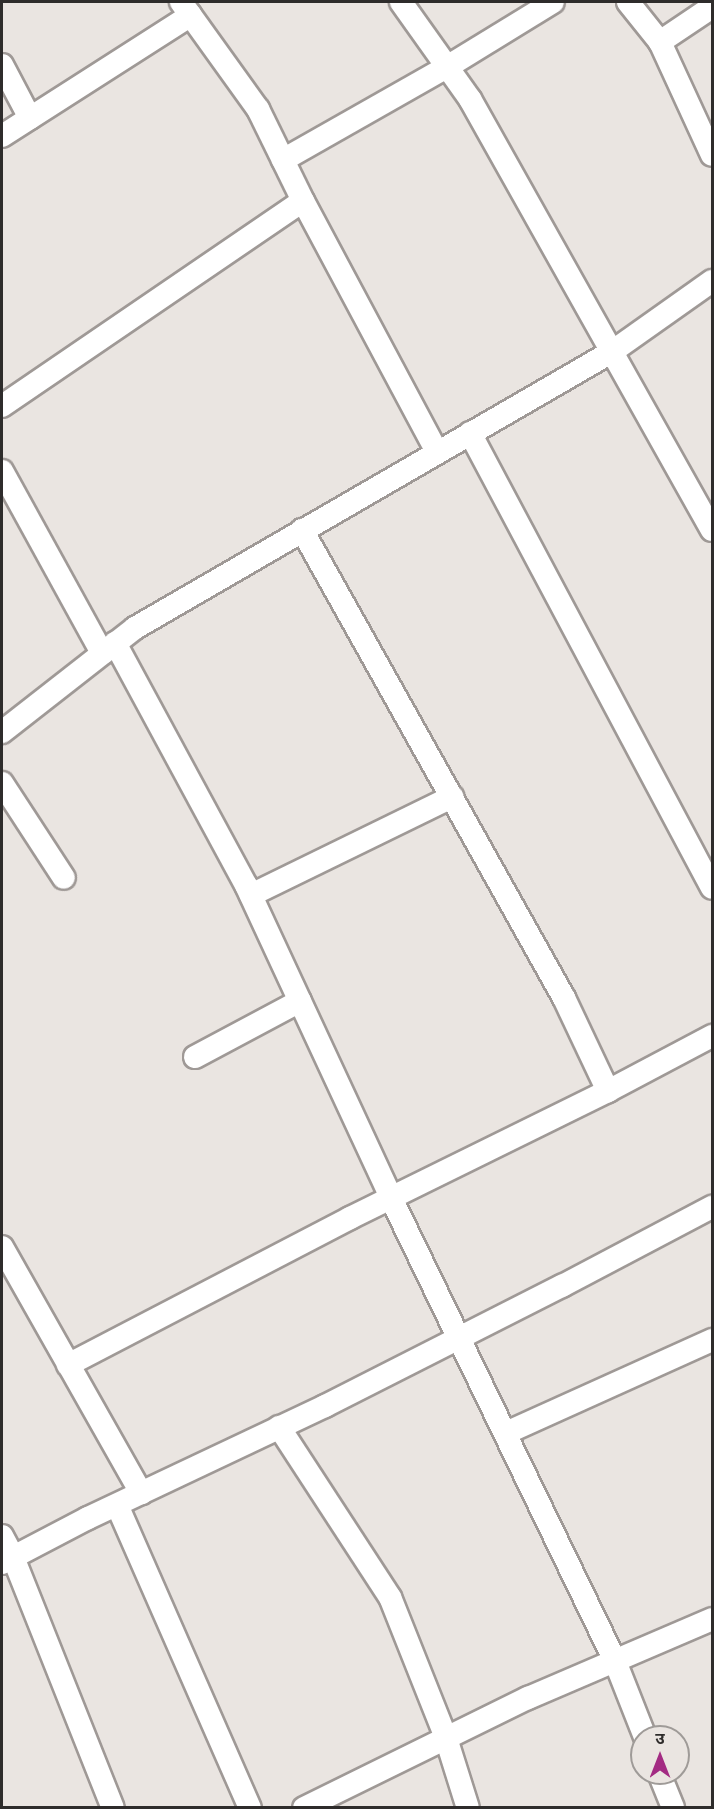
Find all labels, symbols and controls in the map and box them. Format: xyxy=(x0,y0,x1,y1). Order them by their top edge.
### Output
north arrow xyxy=(630,1725,690,1785)
text: उ xyxy=(655,1729,665,1748)

